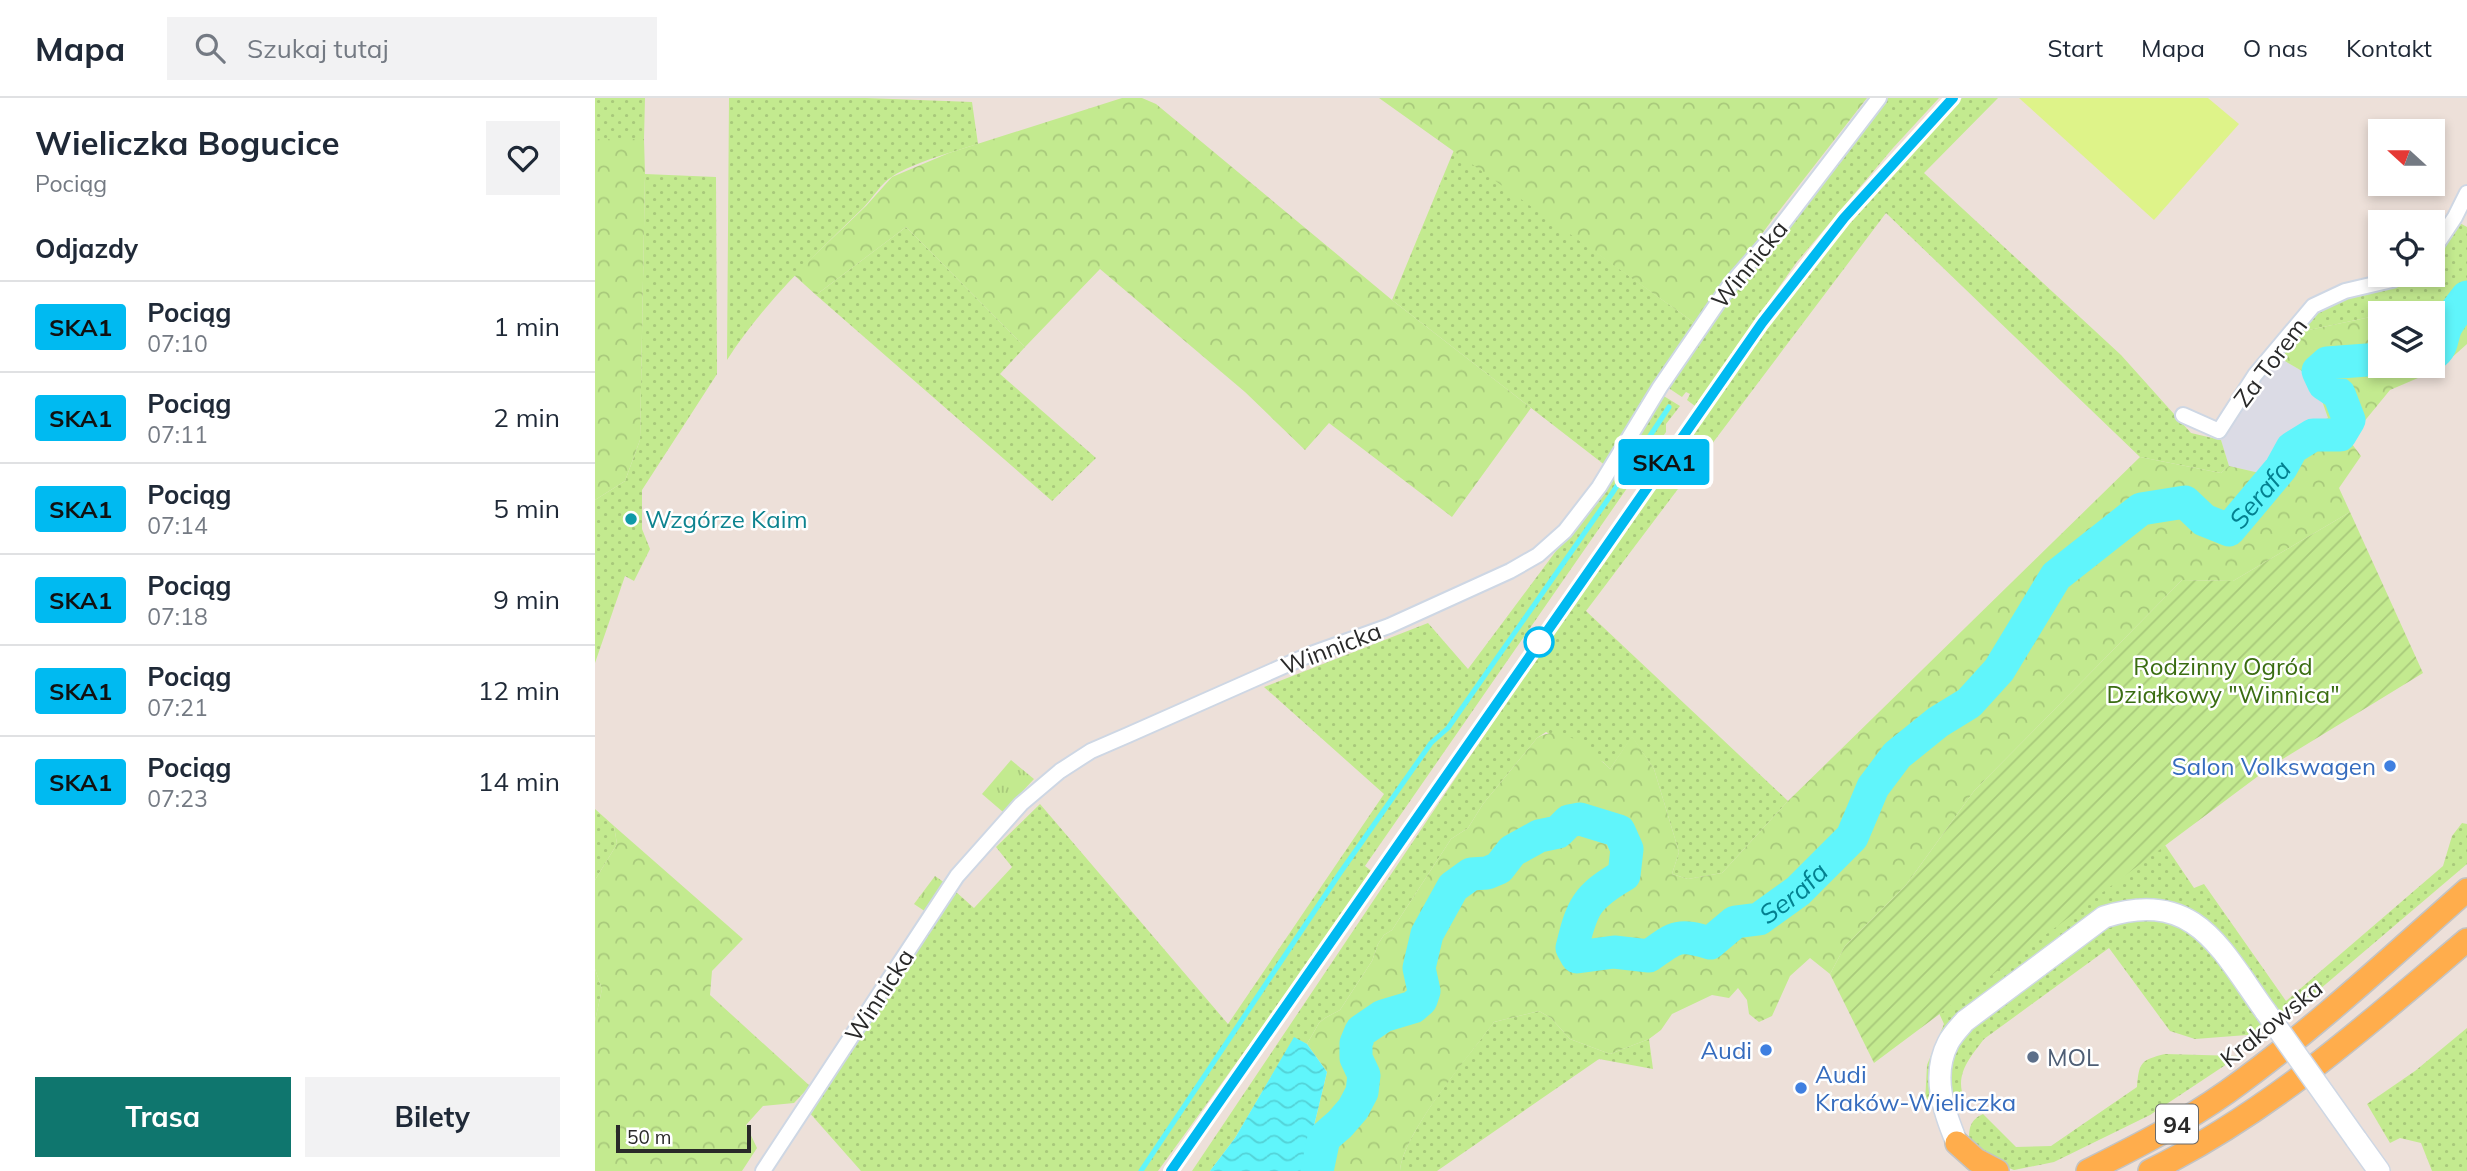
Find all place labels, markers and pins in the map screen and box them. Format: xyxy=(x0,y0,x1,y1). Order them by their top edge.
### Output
place label: Wzgórze Kaim xyxy=(645,504,807,534)
marker: Wzgórze Kaim xyxy=(623,511,639,527)
unlabelled marker xyxy=(1524,627,1554,657)
place label: Salon Volkswagen xyxy=(2172,751,2376,781)
marker: Salon Volkswagen xyxy=(2382,758,2398,774)
place label: Audi xyxy=(1700,1035,1752,1065)
marker: Audi xyxy=(1758,1042,1774,1058)
place label: MOL xyxy=(2047,1042,2099,1072)
marker: MOL xyxy=(2025,1049,2041,1065)
place label: Audi Kraków-Wieliczka xyxy=(1815,1059,2016,1117)
marker: Audi Kraków-Wieliczka xyxy=(1793,1080,1809,1096)

